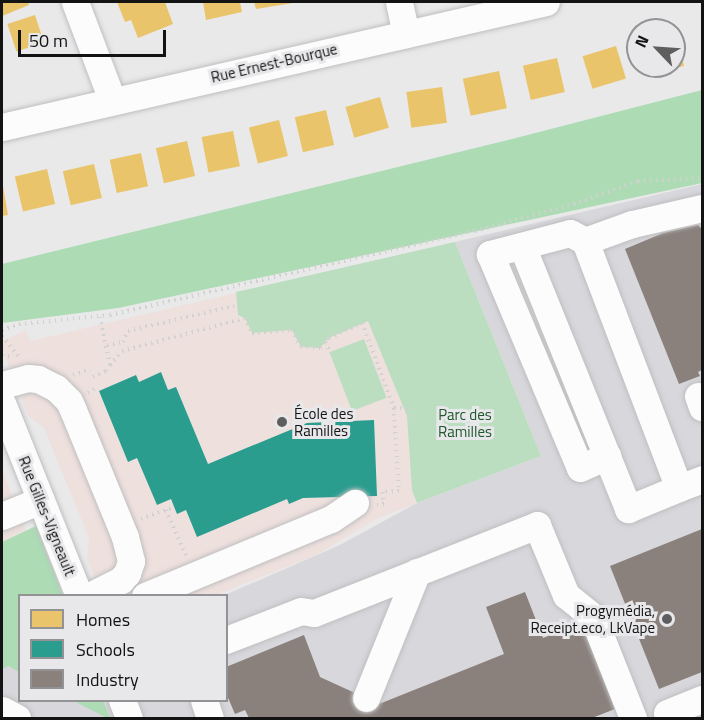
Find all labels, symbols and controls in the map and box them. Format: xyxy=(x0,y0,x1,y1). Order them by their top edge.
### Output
scale bar xyxy=(21,18,170,56)
north arrow xyxy=(626,18,686,78)
text: 50 m xyxy=(29,27,68,54)
text: N xyxy=(628,31,655,51)
street label: Rue Ernest-Bourque xyxy=(209,40,339,86)
place label: École des Ramilles xyxy=(294,404,353,439)
park label: Parc des Ramilles xyxy=(438,405,492,440)
marker: École des Ramilles xyxy=(275,415,289,429)
street label: Rue Gilles-Vigneault xyxy=(15,453,79,579)
legend xyxy=(18,594,228,702)
place label: Progymédia, Receipt.eco, LkVape xyxy=(531,601,655,636)
text: Homes xyxy=(76,606,130,633)
marker: Progymédia, Receipt.eco, LkVape xyxy=(660,612,674,626)
text: Schools xyxy=(76,636,135,663)
text: Industry xyxy=(76,666,139,693)

